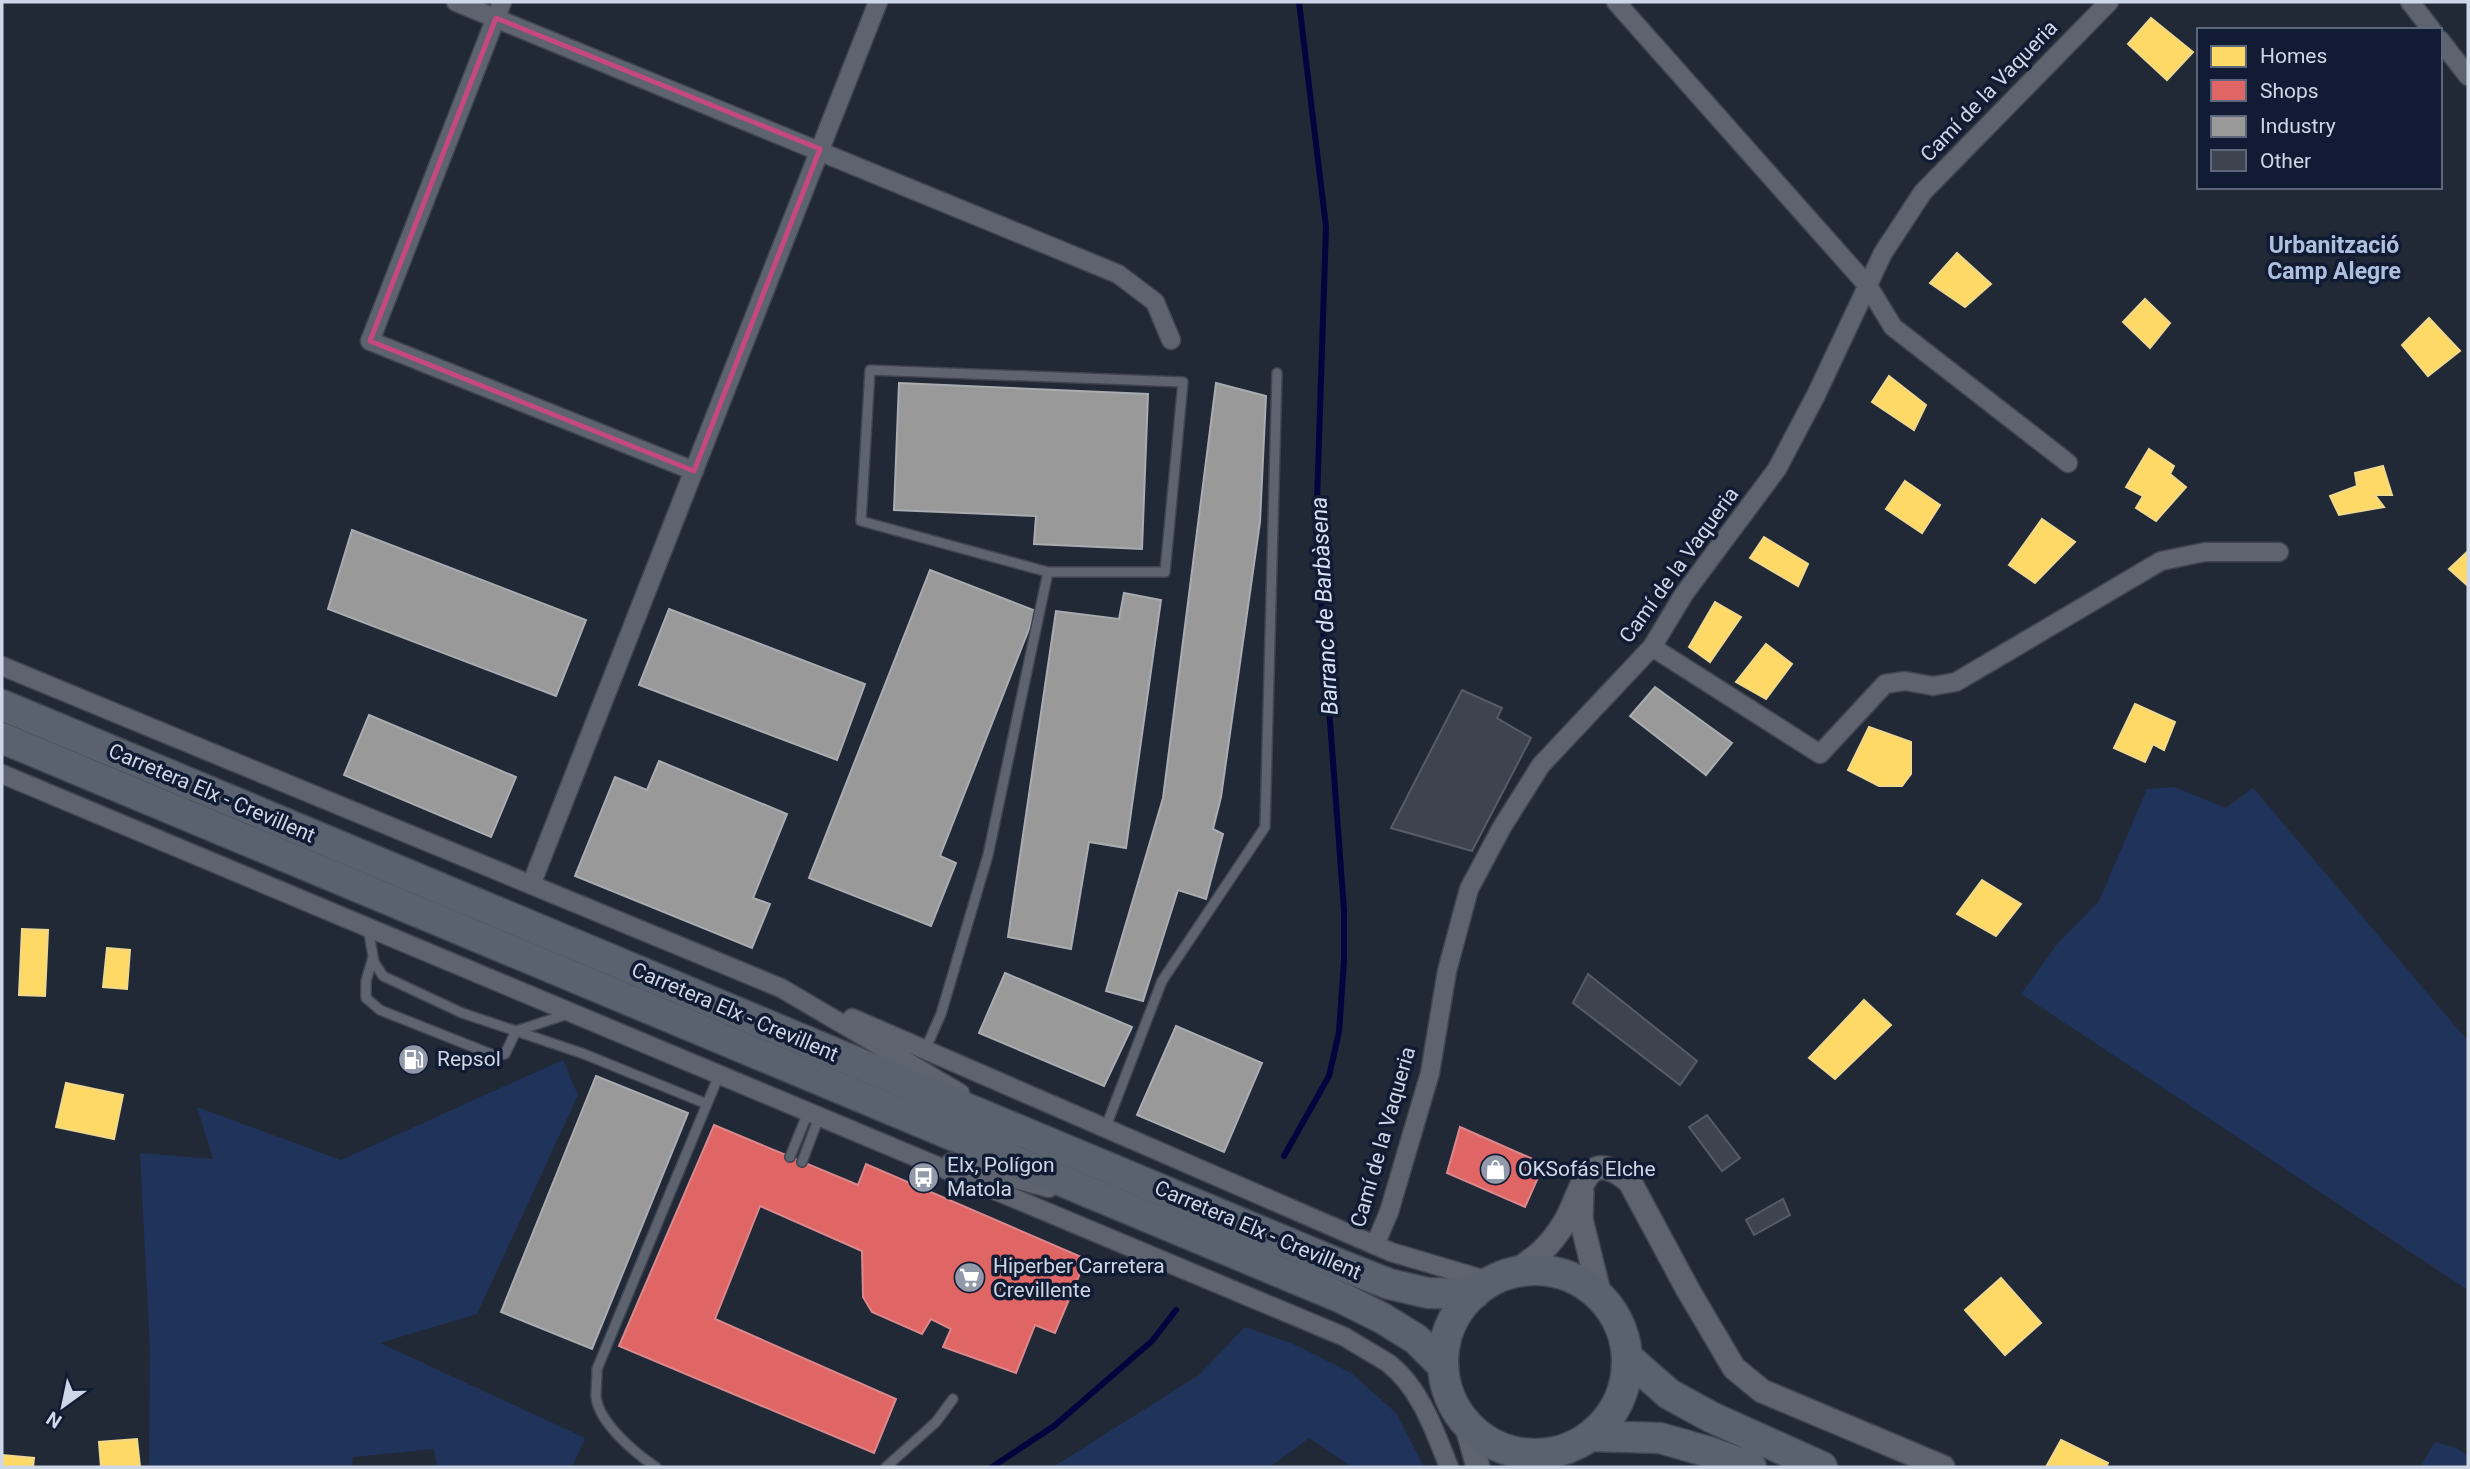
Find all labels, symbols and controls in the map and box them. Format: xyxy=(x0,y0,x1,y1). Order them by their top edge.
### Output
street label: Camí de la Vaqueria xyxy=(1916,16,2062,166)
legend xyxy=(2197,28,2442,189)
text: Homes xyxy=(2260,44,2327,68)
text: Shops xyxy=(2260,79,2319,103)
text: Industry xyxy=(2260,114,2336,138)
text: Other xyxy=(2260,149,2311,173)
district label: Urbanització Camp Alegre xyxy=(2267,232,2401,285)
street label: Camí de la Vaqueria xyxy=(1614,483,1744,647)
water label: Barranc de Barbàsena xyxy=(1305,496,1344,716)
street label: Carretera Elx - Crevillent xyxy=(105,739,319,847)
street label: Carretera Elx - Crevillent xyxy=(628,958,842,1066)
fuel station icon: Repsol xyxy=(397,1042,431,1076)
street label: Camí de la Vaqueria xyxy=(1346,1044,1420,1230)
place label: Repsol xyxy=(437,1047,501,1071)
shop icon: OKSofás Elche xyxy=(1478,1152,1512,1186)
place label: Elx, Polígon Matola xyxy=(947,1153,1055,1201)
place label: OKSofás Elche xyxy=(1518,1157,1656,1181)
bus stop icon: Elx, Polígon Matola xyxy=(907,1160,941,1194)
street label: Carretera Elx - Crevillent xyxy=(1151,1176,1365,1284)
place label: Hiperber Carretera Crevillente xyxy=(993,1254,1165,1302)
supermarket icon: Hiperber Carretera Crevillente xyxy=(953,1261,987,1295)
north arrow xyxy=(28,1371,98,1441)
text: N xyxy=(42,1407,66,1433)

